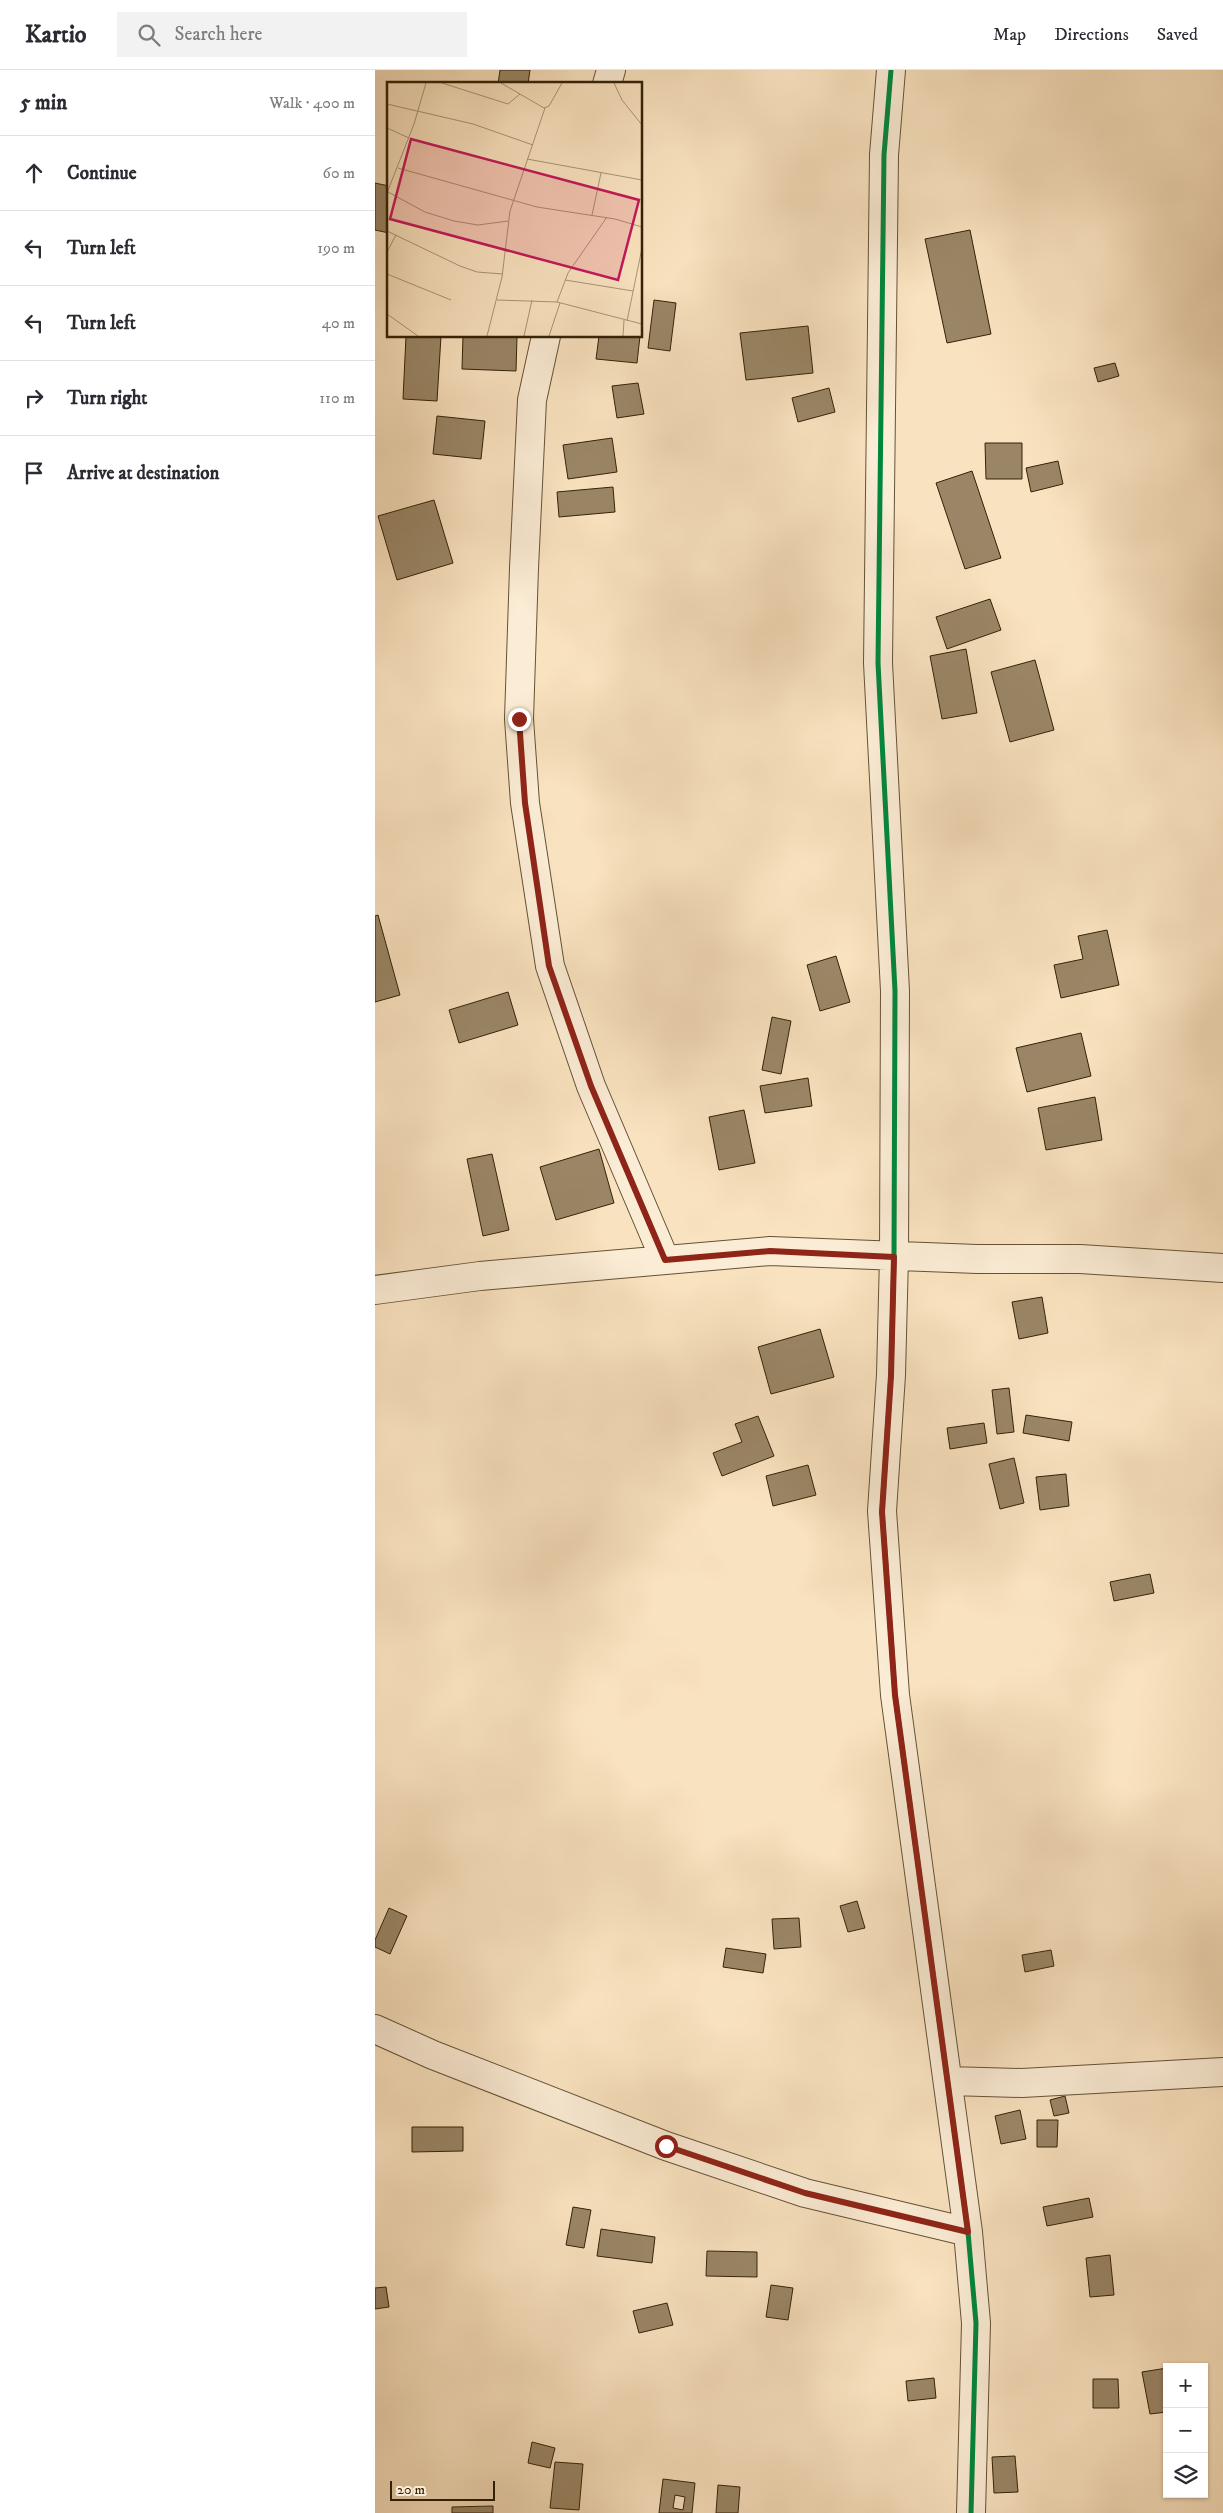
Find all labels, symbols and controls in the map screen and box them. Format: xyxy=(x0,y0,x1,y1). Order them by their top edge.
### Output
search box xyxy=(117,12,467,57)
text: Kartio xyxy=(25,20,87,50)
icon: search xyxy=(135,21,163,49)
text: Search here xyxy=(175,23,262,46)
text: Map xyxy=(993,24,1026,46)
text: Directions xyxy=(1054,24,1129,46)
text: Saved xyxy=(1157,24,1198,46)
inset map xyxy=(387,82,643,338)
text: 5 min xyxy=(20,90,67,116)
text: Walk · 400 m xyxy=(269,93,355,113)
icon: ahead xyxy=(20,159,48,187)
text: Continue xyxy=(67,162,137,185)
text: 60 m xyxy=(323,163,355,183)
icon: left xyxy=(20,234,48,262)
text: Turn left xyxy=(67,237,136,260)
text: 190 m xyxy=(317,238,355,258)
icon: left xyxy=(20,309,48,337)
text: Turn left xyxy=(67,312,136,335)
text: 40 m xyxy=(322,313,355,333)
icon: right xyxy=(20,384,48,412)
text: Turn right xyxy=(67,387,147,410)
text: 110 m xyxy=(319,388,355,408)
icon: arrive xyxy=(20,459,48,487)
text: Arrive at destination xyxy=(67,462,219,485)
route end xyxy=(508,708,531,731)
route start xyxy=(655,2135,678,2158)
map controls xyxy=(1163,2363,1208,2498)
button: + xyxy=(1163,2363,1208,2408)
button: − xyxy=(1163,2408,1208,2453)
button: layers xyxy=(1163,2453,1208,2498)
scale bar xyxy=(390,2478,495,2501)
text: 20 m xyxy=(397,2481,425,2499)

